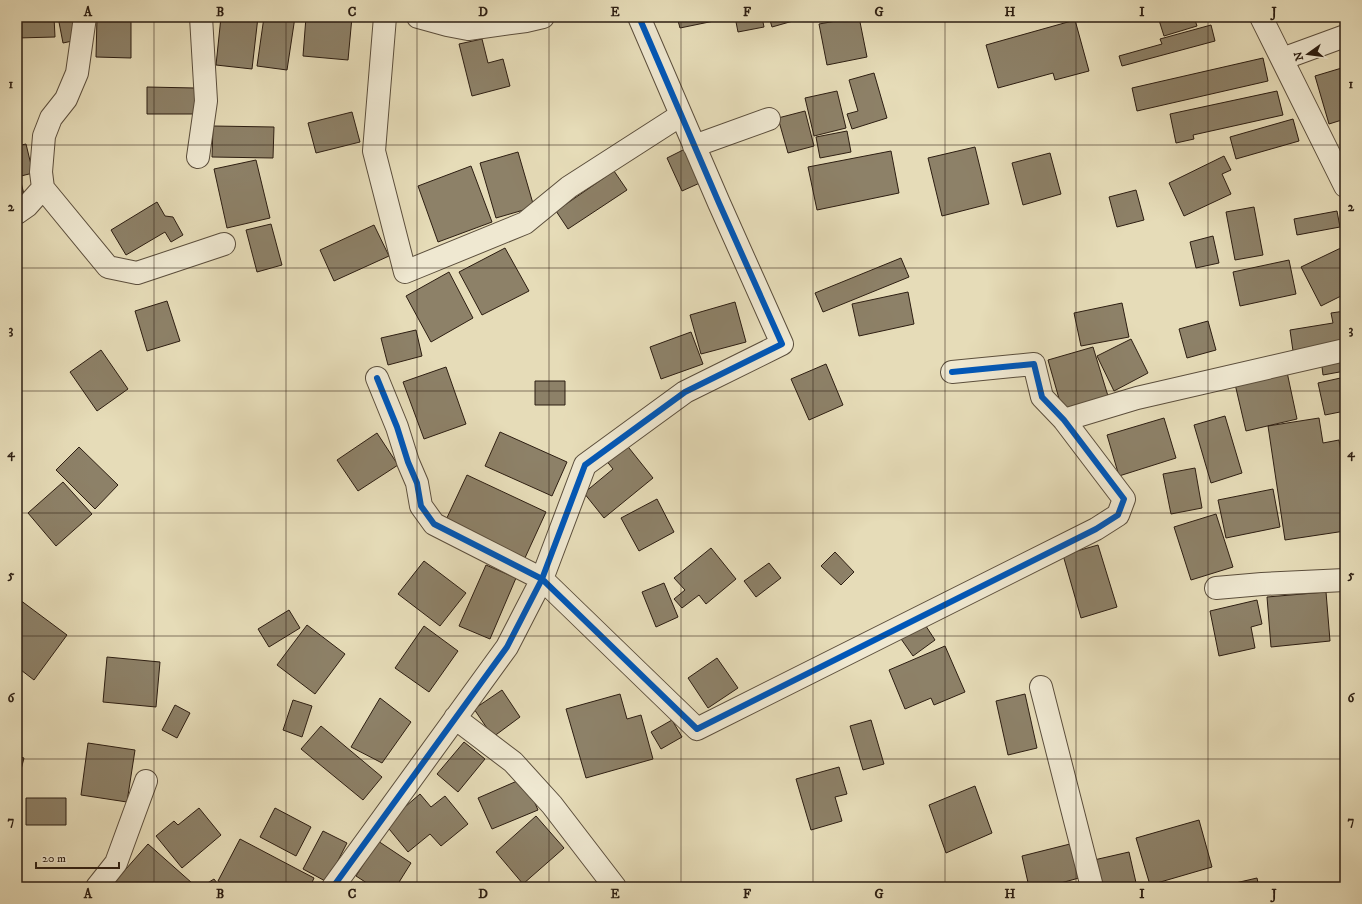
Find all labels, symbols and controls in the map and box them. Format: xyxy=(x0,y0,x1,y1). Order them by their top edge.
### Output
text: A xyxy=(83,4,93,20)
text: B xyxy=(216,4,224,20)
text: C xyxy=(348,4,357,20)
text: D xyxy=(478,4,488,20)
text: E xyxy=(610,4,620,20)
text: F xyxy=(743,4,752,20)
text: G xyxy=(874,4,884,20)
text: H xyxy=(1005,4,1016,20)
text: I xyxy=(1139,4,1145,20)
text: J xyxy=(1269,4,1277,21)
north arrow xyxy=(1288,34,1328,74)
text: N xyxy=(1291,50,1307,62)
text: 1 xyxy=(9,76,14,92)
text: 1 xyxy=(1349,76,1354,92)
text: 2 xyxy=(8,199,15,215)
text: 2 xyxy=(1348,199,1355,215)
text: 3 xyxy=(9,322,14,338)
text: 3 xyxy=(1349,322,1354,338)
text: 4 xyxy=(6,445,15,462)
text: 4 xyxy=(1346,445,1355,462)
text: 5 xyxy=(7,567,15,583)
text: 5 xyxy=(1347,567,1355,583)
text: 6 xyxy=(8,690,16,706)
text: 6 xyxy=(1348,690,1356,706)
text: 7 xyxy=(8,813,15,829)
text: 7 xyxy=(1348,813,1355,829)
scale bar xyxy=(36,844,119,870)
text: 20 m xyxy=(42,851,66,866)
text: A xyxy=(83,886,93,902)
text: B xyxy=(216,886,224,902)
text: C xyxy=(348,886,357,902)
text: D xyxy=(478,886,488,902)
text: E xyxy=(610,886,620,902)
text: F xyxy=(743,886,752,902)
text: G xyxy=(874,886,884,902)
text: H xyxy=(1005,886,1016,902)
text: I xyxy=(1139,886,1145,902)
text: J xyxy=(1269,886,1277,903)

